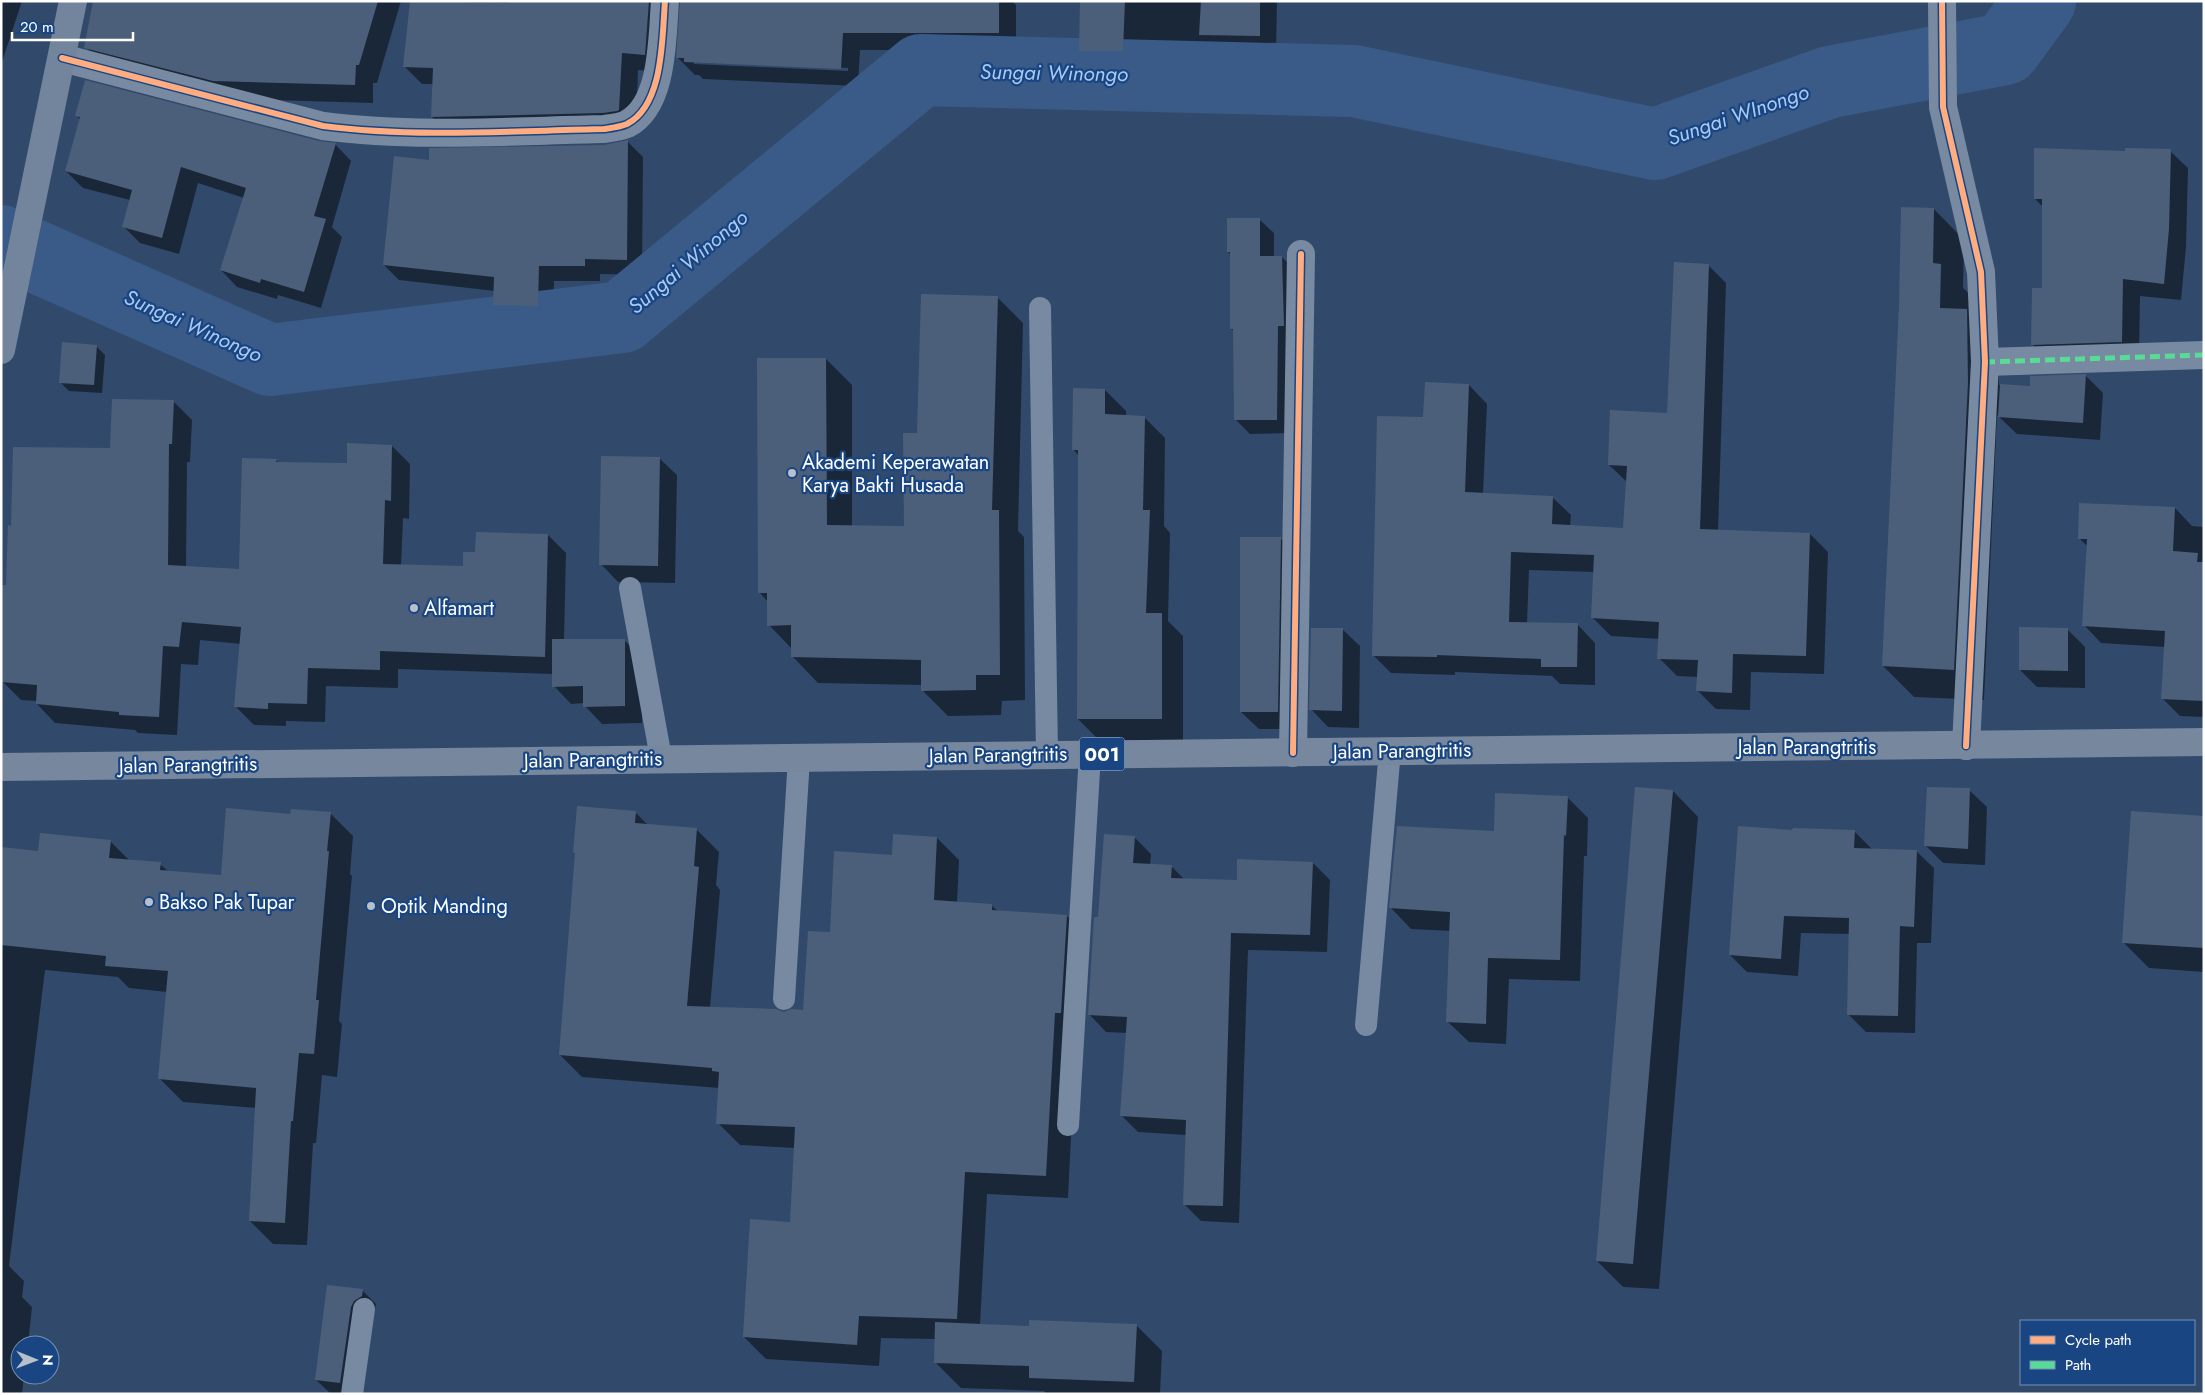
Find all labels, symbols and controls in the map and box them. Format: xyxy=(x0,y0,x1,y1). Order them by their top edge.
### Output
scale bar xyxy=(12,10,134,42)
text: 20 m xyxy=(20,16,54,38)
water label: Sungai Winongo xyxy=(980,57,1128,89)
water label: Sungai WInongo xyxy=(1663,77,1813,153)
water label: Sungai Winongo xyxy=(622,203,754,321)
water label: Sungai Winongo xyxy=(119,282,267,370)
place label: Akademi Keperawatan Karya Bakti Husada xyxy=(802,448,989,500)
marker: Akademi Keperawatan Karya Bakti Husada xyxy=(786,467,798,479)
place label: Alfamart xyxy=(424,594,494,623)
marker: Alfamart xyxy=(408,602,420,614)
street label: Jalan Parangtritis xyxy=(1735,733,1876,762)
street label: Jalan Parangtritis xyxy=(1330,735,1471,767)
road number: 001 xyxy=(1080,738,1124,771)
street label: Jalan Parangtritis xyxy=(926,739,1067,771)
street label: Jalan Parangtritis xyxy=(521,744,662,776)
street label: Jalan Parangtritis xyxy=(116,749,257,781)
place label: Bakso Pak Tupar xyxy=(159,888,295,917)
place label: Optik Manding xyxy=(381,892,508,921)
marker: Bakso Pak Tupar xyxy=(143,896,155,908)
marker: Optik Manding xyxy=(365,900,377,912)
legend xyxy=(2020,1320,2195,1385)
text: Cycle path xyxy=(2065,1329,2132,1351)
north arrow xyxy=(10,1335,60,1385)
text: N xyxy=(38,1354,58,1366)
text: Path xyxy=(2065,1354,2091,1376)

